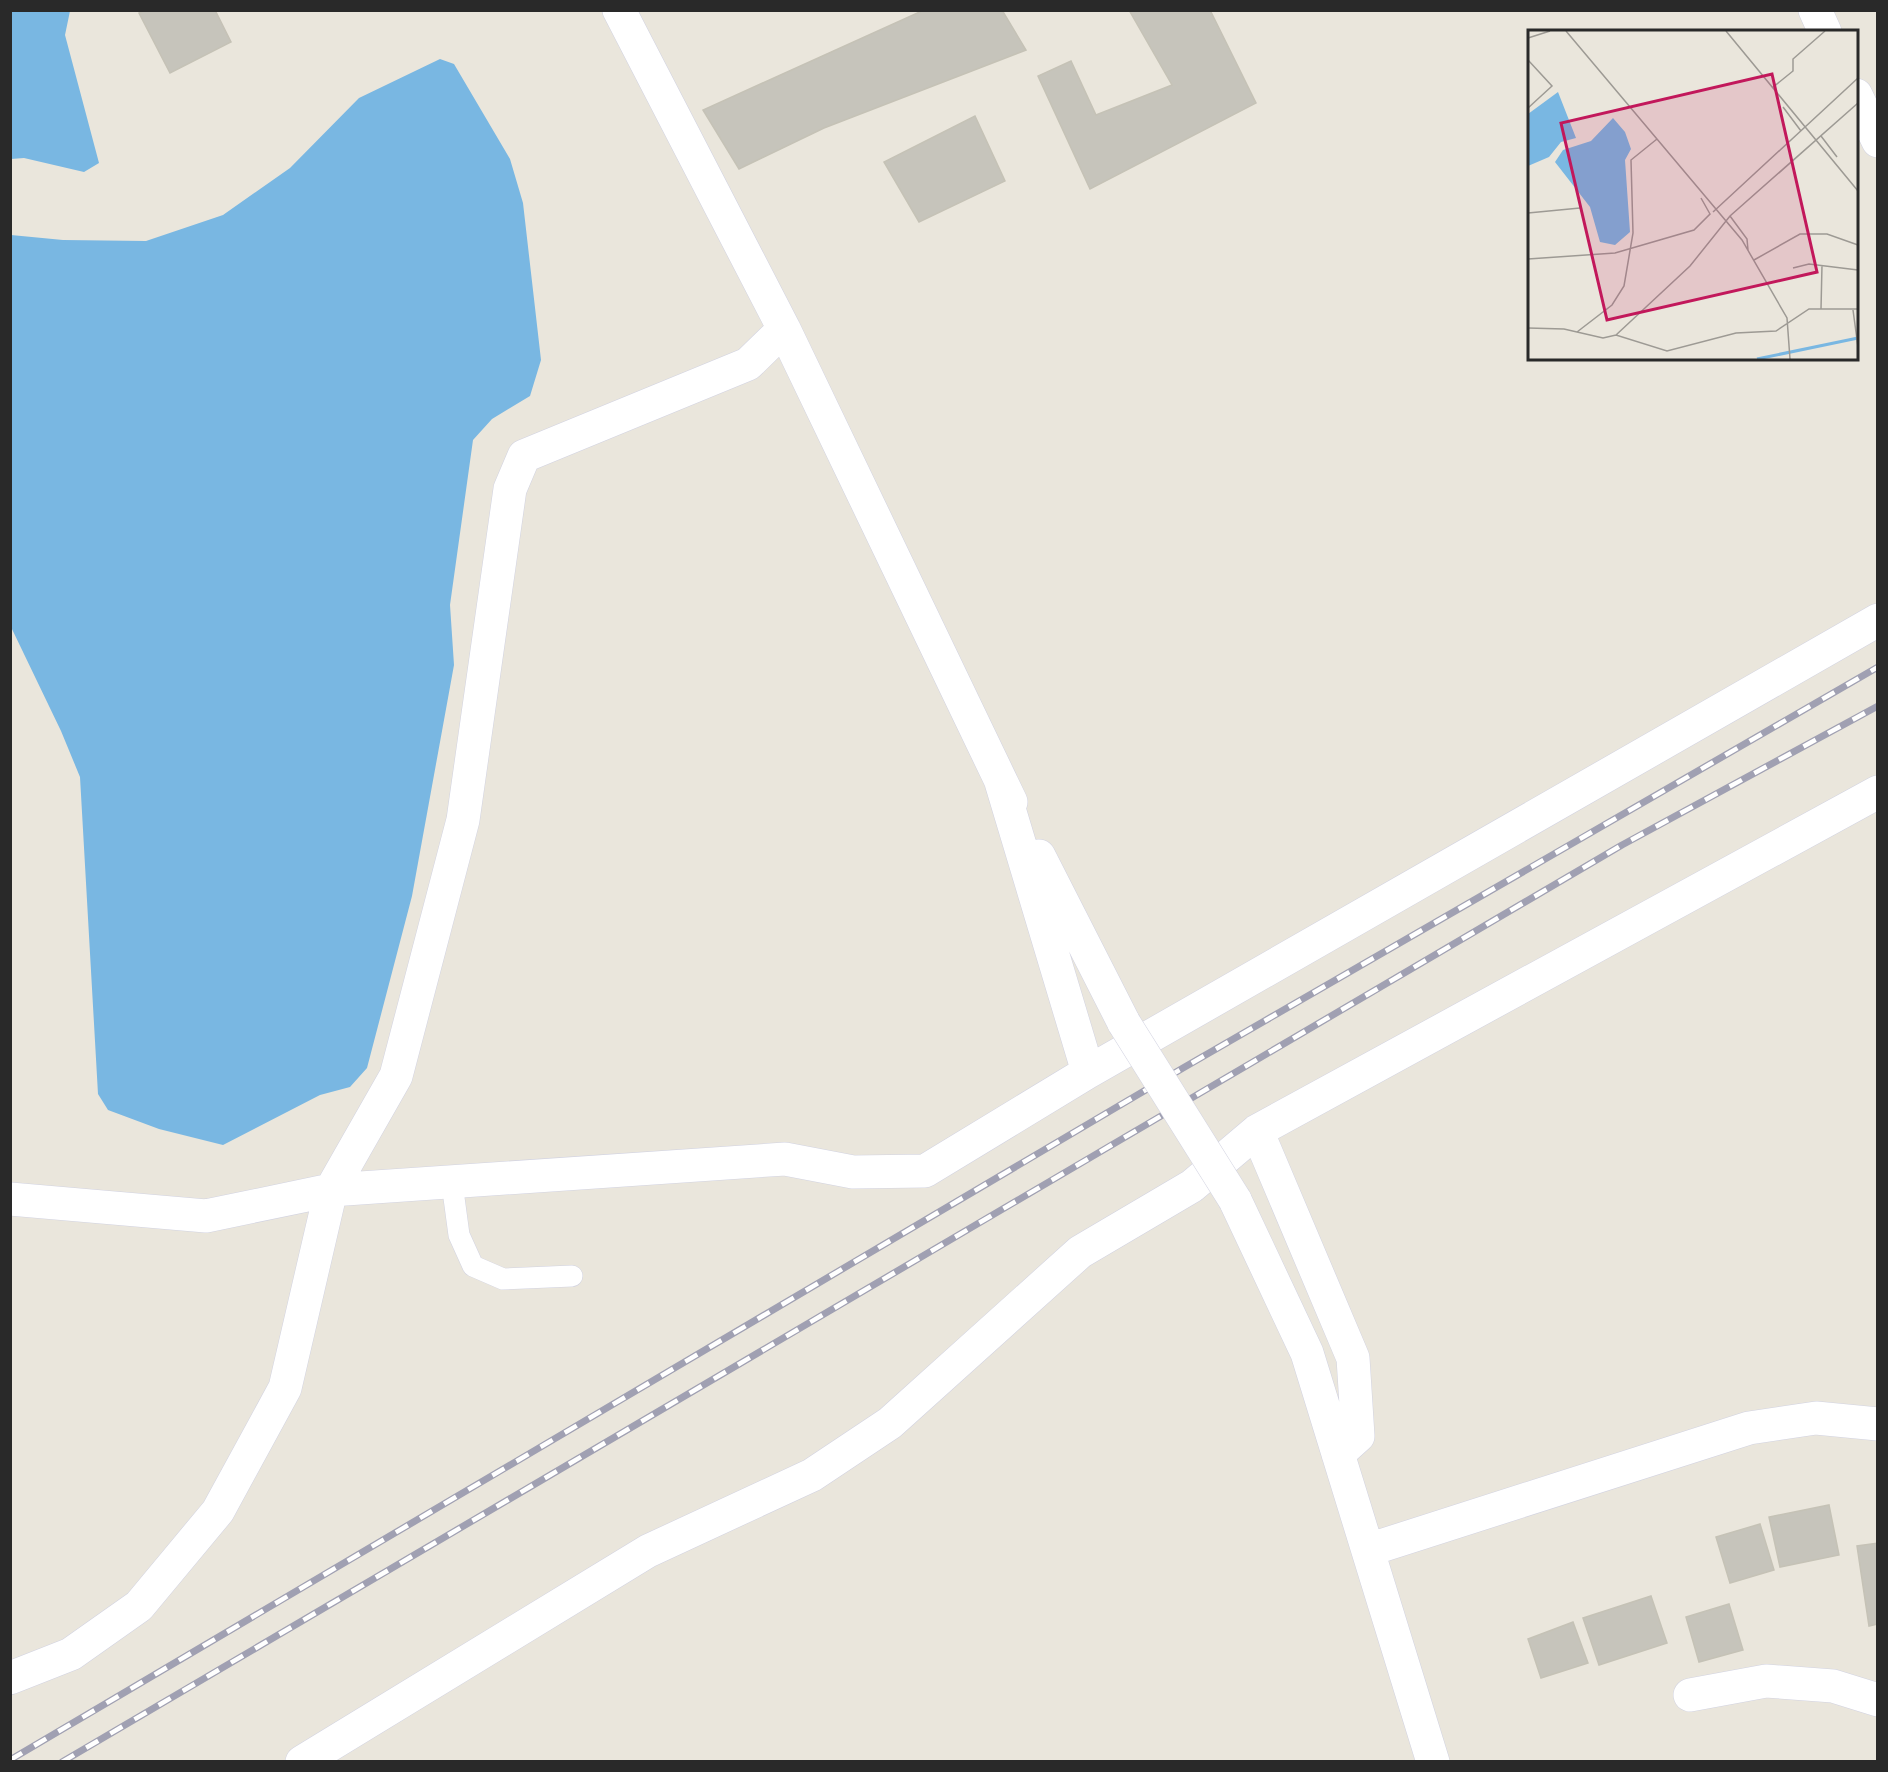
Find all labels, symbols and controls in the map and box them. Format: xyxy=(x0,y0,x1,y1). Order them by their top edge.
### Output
inset map xyxy=(1528,30,1858,360)

